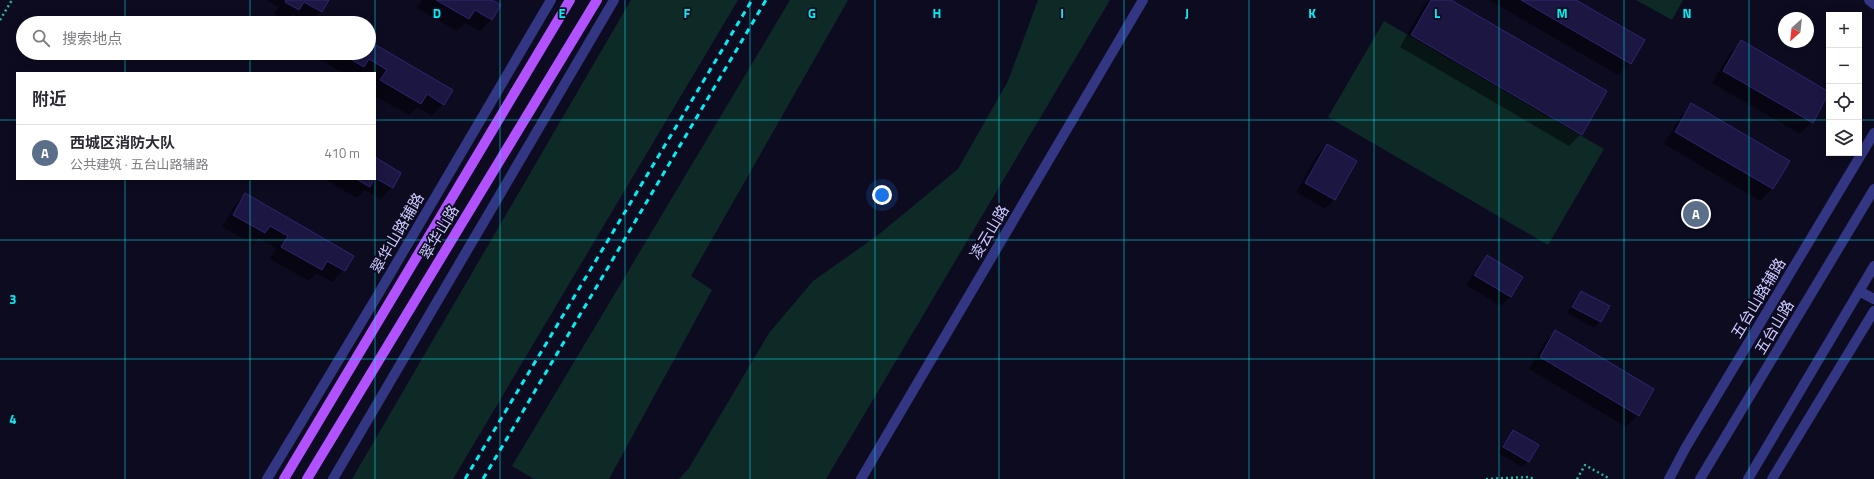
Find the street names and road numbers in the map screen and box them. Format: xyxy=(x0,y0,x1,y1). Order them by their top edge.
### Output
street label: 翠华山路辅路 xyxy=(365,188,429,278)
street label: 翠华山路 xyxy=(414,200,464,264)
street label: 凌云山路 xyxy=(964,200,1014,264)
street label: 五台山路辅路 xyxy=(1727,255,1789,341)
street label: 五台山路 xyxy=(1751,297,1797,357)

